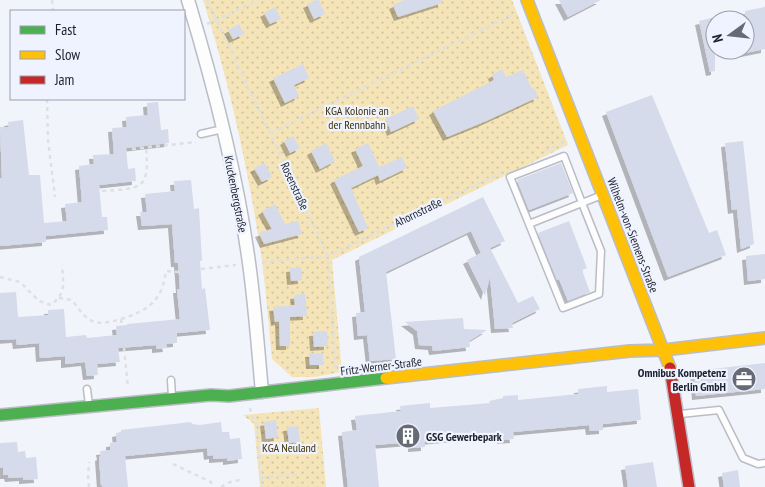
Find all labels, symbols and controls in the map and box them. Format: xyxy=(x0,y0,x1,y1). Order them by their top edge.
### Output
legend xyxy=(10,10,185,100)
north arrow xyxy=(705,10,755,60)
text: Fast xyxy=(55,20,76,39)
text: N xyxy=(708,32,727,44)
text: Slow xyxy=(55,45,80,64)
text: Jam xyxy=(54,70,74,89)
park label: KGA Kolonie an der Rennbahn xyxy=(325,103,389,132)
street label: Kruckenbergstraße xyxy=(221,154,251,234)
street label: Rosenstraße xyxy=(277,160,313,212)
street label: Wilhelm-von-Siemens-Straße xyxy=(604,175,662,295)
street label: Ahornstraße xyxy=(392,194,444,230)
street label: Fritz-Werner-Straße xyxy=(340,354,423,378)
place label: Omnibus Kompetenz Berlin GmbH xyxy=(638,365,726,394)
office icon: Omnibus Kompetenz Berlin GmbH xyxy=(731,366,757,392)
building icon: GSG Gewerbepark xyxy=(395,423,421,449)
place label: GSG Gewerbepark xyxy=(426,429,502,444)
park label: KGA Neuland xyxy=(262,440,316,455)

